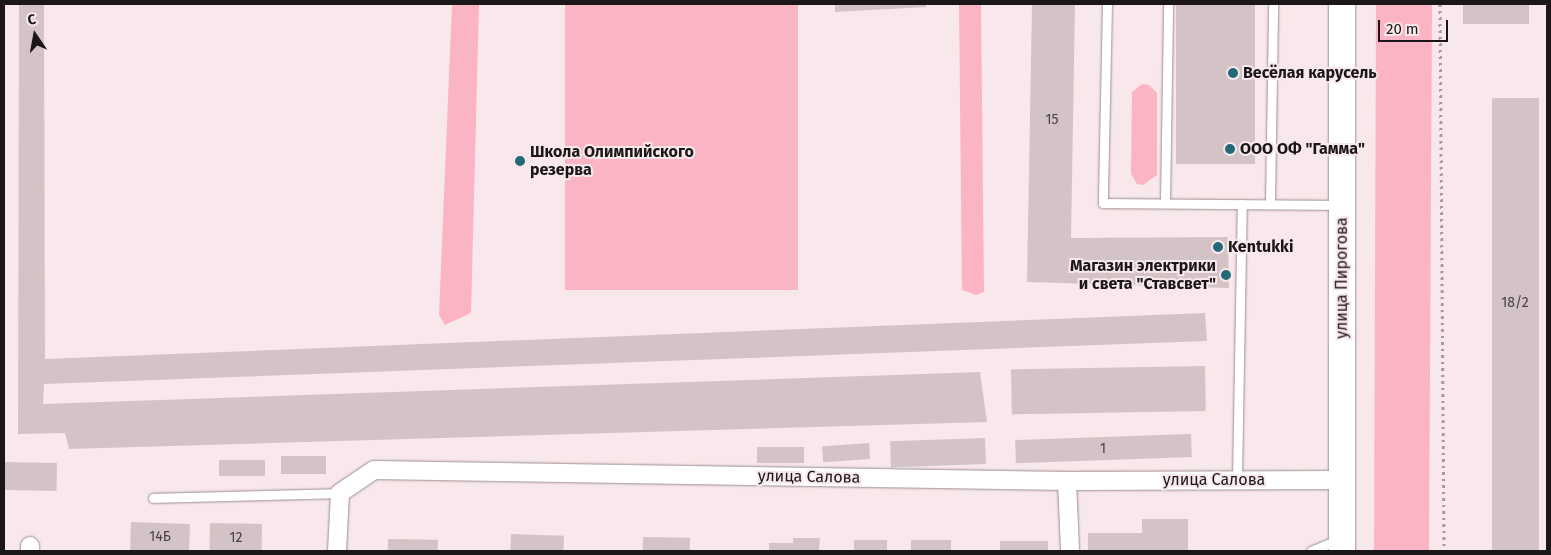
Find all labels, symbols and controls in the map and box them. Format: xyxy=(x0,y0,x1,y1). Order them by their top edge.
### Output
north arrow xyxy=(10,10,60,60)
scale bar xyxy=(1381,10,1451,42)
text: С xyxy=(26,11,37,29)
text: 20 m xyxy=(1386,20,1419,38)
place label: Весёлая карусель xyxy=(1243,63,1377,83)
marker: Весёлая карусель xyxy=(1227,67,1239,79)
house number: 15 xyxy=(1045,112,1059,128)
place label: ООО ОФ "Гамма" xyxy=(1240,139,1365,159)
place label: Школа Олимпийского резерва xyxy=(530,142,694,180)
marker: ООО ОФ "Гамма" xyxy=(1224,143,1236,155)
marker: Школа Олимпийского резерва xyxy=(514,155,526,167)
street label: улица Пирогова xyxy=(1332,217,1352,339)
place label: Kentukki xyxy=(1228,237,1293,257)
marker: Kentukki xyxy=(1212,241,1224,253)
place label: Магазин электрики и света "Ставсвет" xyxy=(1070,256,1216,294)
marker: Магазин электрики и света "Ставсвет" xyxy=(1220,269,1232,281)
house number: 18/2 xyxy=(1501,295,1529,311)
house number: 1 xyxy=(1100,441,1106,457)
street label: улица Салова xyxy=(758,467,860,487)
street label: улица Салова xyxy=(1163,470,1265,490)
house number: 14Б xyxy=(149,529,171,545)
house number: 12 xyxy=(230,530,242,546)

